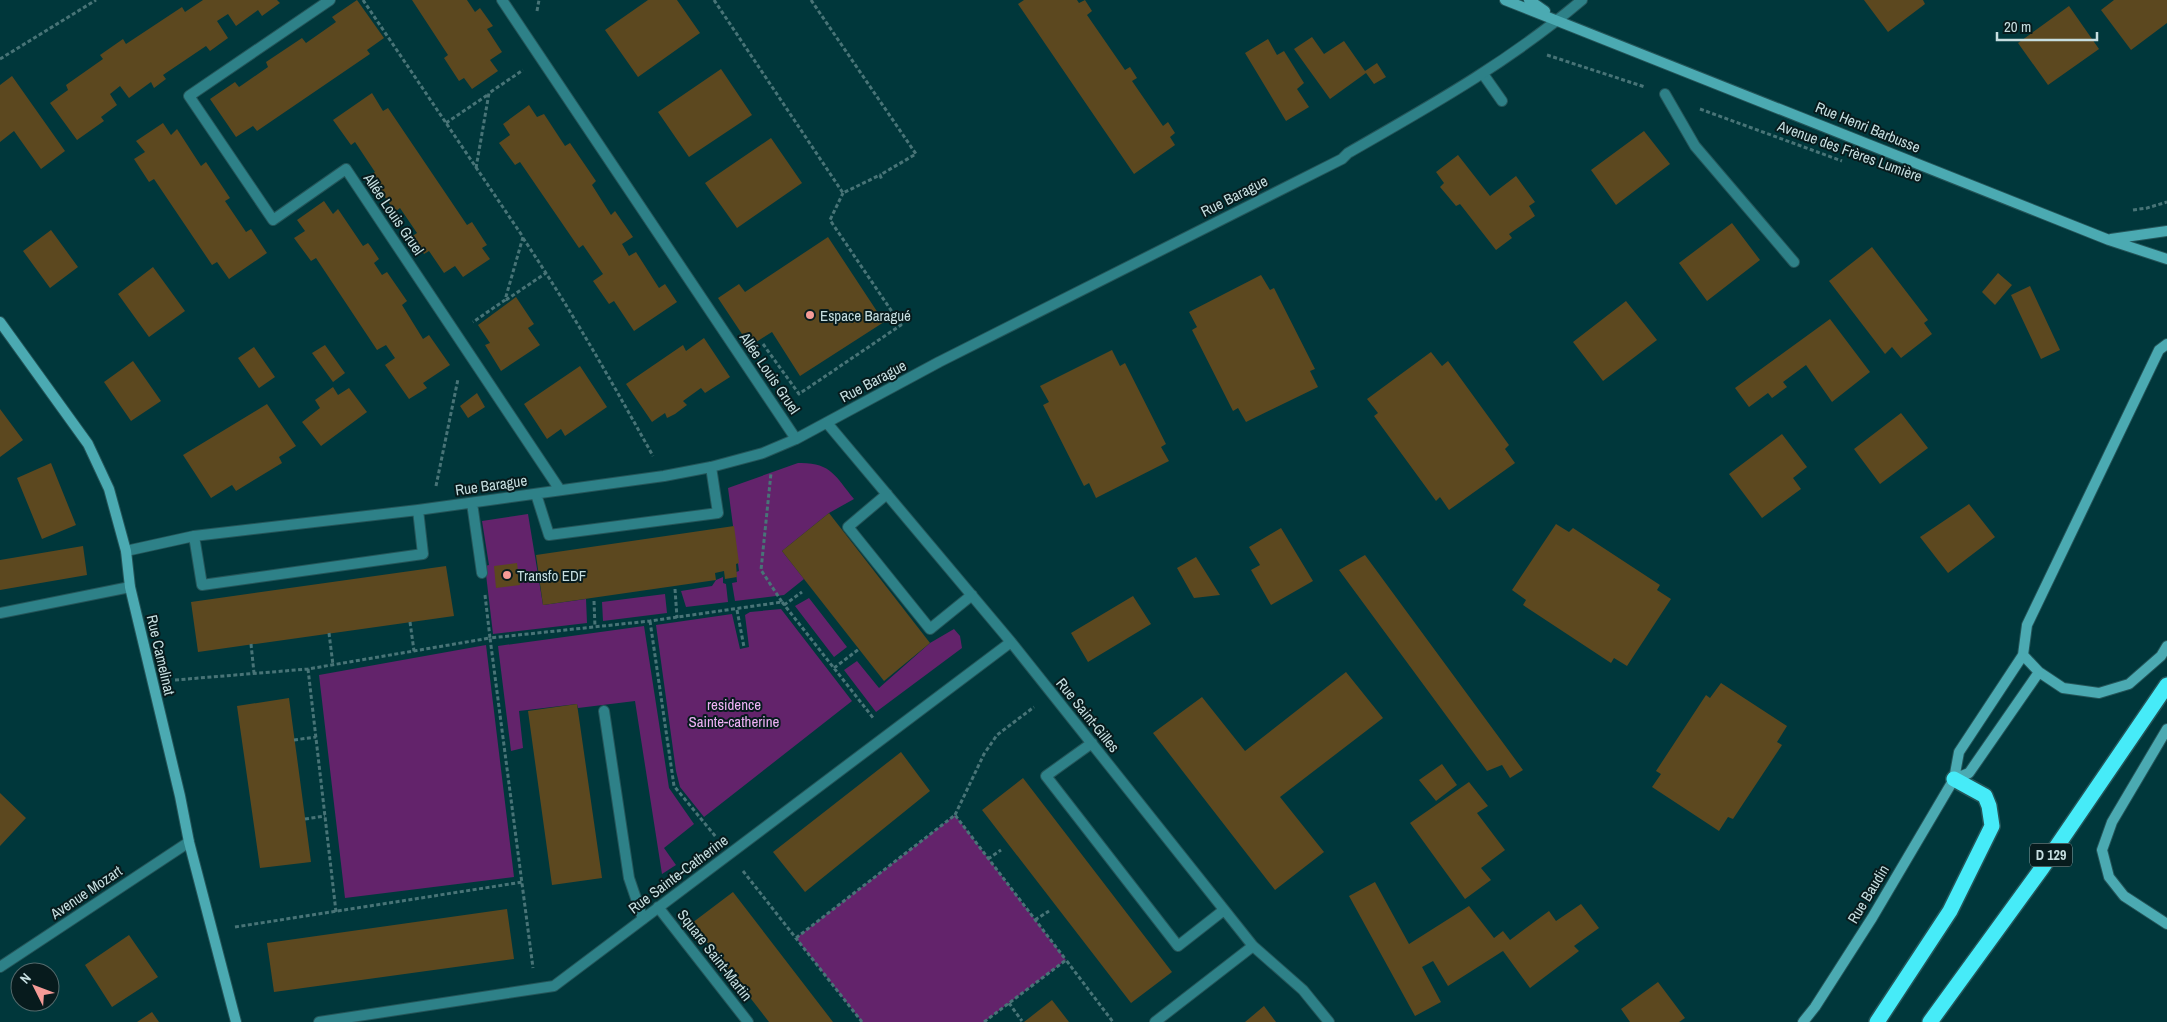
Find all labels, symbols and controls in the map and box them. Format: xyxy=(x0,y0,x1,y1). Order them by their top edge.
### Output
scale bar xyxy=(1997,10,2097,42)
text: 20 m xyxy=(2004,16,2031,37)
street label: Rue Henri Barbusse xyxy=(1812,96,1924,158)
street label: Avenue des Frères Lumière xyxy=(1774,115,1925,187)
street label: Allée Louis Gruel xyxy=(358,168,429,259)
street label: Rue Barague xyxy=(1197,170,1271,222)
place label: Espace Baragué xyxy=(820,305,911,326)
marker: Espace Baragué xyxy=(804,309,816,321)
street label: Allée Louis Gruel xyxy=(734,327,805,418)
street label: Rue Barague xyxy=(836,355,910,407)
street label: Rue Barague xyxy=(454,470,529,500)
place label: Transfo EDF xyxy=(517,565,586,586)
marker: Transfo EDF xyxy=(501,569,513,581)
street label: Rue Camelinat xyxy=(142,613,181,698)
street label: Rue Saint-Gilles xyxy=(1051,673,1125,757)
park label: residence Sainte-catherine xyxy=(689,694,780,732)
street label: Rue Sainte-Catherine xyxy=(624,830,732,918)
road number: D 129 xyxy=(2030,844,2072,866)
street label: Avenue Mozart xyxy=(45,860,127,924)
street label: Rue Baudin xyxy=(1842,861,1894,927)
street label: Square Saint-Martin xyxy=(673,905,757,1005)
north arrow xyxy=(10,962,60,1012)
text: N xyxy=(16,969,35,987)

